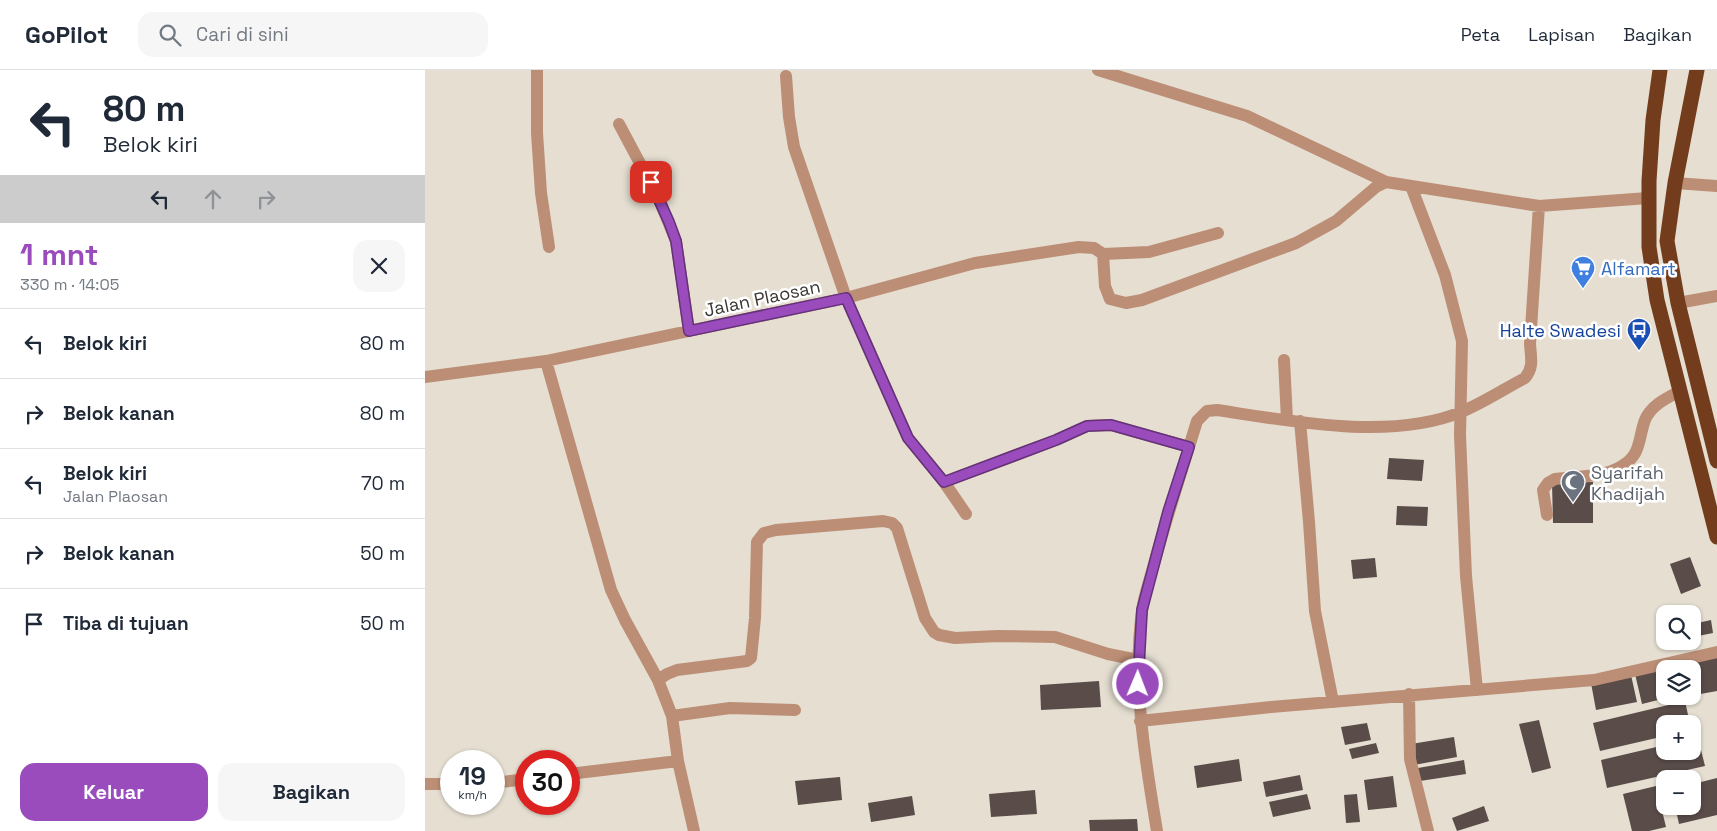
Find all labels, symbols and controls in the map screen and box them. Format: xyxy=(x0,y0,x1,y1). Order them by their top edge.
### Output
search box xyxy=(138,12,488,57)
text: GoPilot xyxy=(25,19,108,50)
icon: search xyxy=(156,21,184,49)
text: Cari di sini xyxy=(196,22,289,47)
text: Peta xyxy=(1461,23,1500,46)
text: Lapisan xyxy=(1528,23,1595,46)
text: Bagikan xyxy=(1623,23,1692,46)
text: 80 m xyxy=(103,87,185,131)
icon: left xyxy=(20,90,85,155)
text: Belok kiri xyxy=(103,130,198,158)
pin xyxy=(630,161,672,203)
icon: arrive xyxy=(637,168,665,196)
icon: left xyxy=(146,185,174,213)
icon: ahead xyxy=(199,185,227,213)
icon: right xyxy=(252,185,280,213)
text: 1 mnt xyxy=(20,235,99,274)
button: close xyxy=(353,240,405,292)
supermarket icon: Alfamart xyxy=(1570,255,1596,289)
place label: Alfamart xyxy=(1601,257,1676,280)
text: 330 m · 14:05 xyxy=(20,274,119,295)
street label: Jalan Plaosan xyxy=(702,274,822,322)
bus stop icon: Halte Swadesi xyxy=(1626,317,1652,351)
place label: Halte Swadesi xyxy=(1500,319,1621,342)
icon: left xyxy=(20,330,48,358)
text: Belok kiri xyxy=(63,331,147,356)
text: 80 m xyxy=(360,331,405,356)
icon: right xyxy=(20,400,48,428)
text: Belok kanan xyxy=(63,401,175,426)
text: 80 m xyxy=(360,401,405,426)
text: Belok kiri xyxy=(63,461,147,486)
place label: Syarifah Khadijah xyxy=(1591,461,1665,505)
mosque icon: Syarifah Khadijah xyxy=(1560,469,1586,503)
icon: left xyxy=(20,470,48,498)
text: 70 m xyxy=(361,471,405,496)
text: Jalan Plaosan xyxy=(63,486,168,507)
icon: right xyxy=(20,540,48,568)
text: Belok kanan xyxy=(63,541,175,566)
text: 50 m xyxy=(360,541,405,566)
map controls xyxy=(1656,605,1701,815)
button: search xyxy=(1656,605,1701,650)
icon: arrive xyxy=(20,610,48,638)
text: Tiba di tujuan xyxy=(63,611,189,636)
text: 50 m xyxy=(360,611,405,636)
position arrow xyxy=(1111,657,1163,709)
button: layers xyxy=(1656,660,1701,705)
button: + xyxy=(1656,715,1701,760)
speed limit sign: 30 xyxy=(515,750,580,815)
text: 19 xyxy=(459,760,486,792)
button: Keluar xyxy=(20,763,208,821)
button: Bagikan xyxy=(218,763,405,821)
button: − xyxy=(1656,770,1701,815)
text: km/h xyxy=(458,787,487,803)

